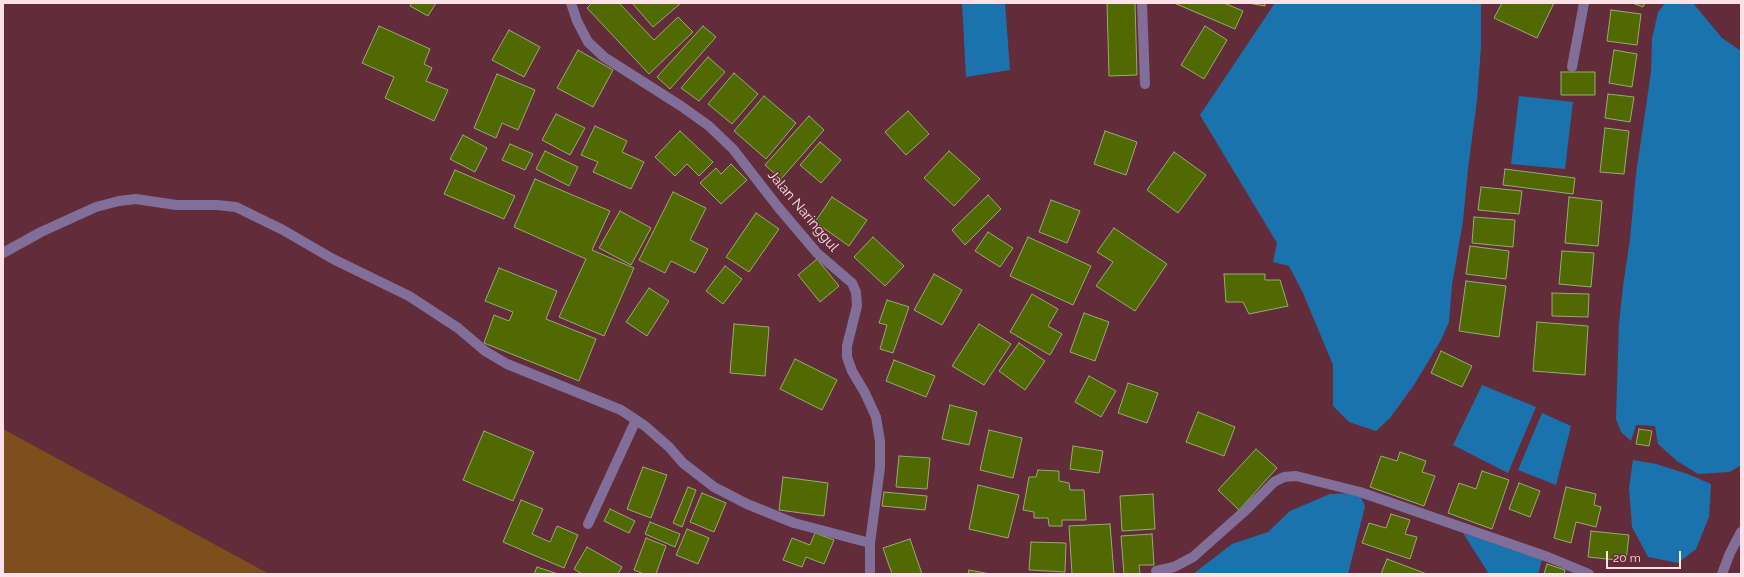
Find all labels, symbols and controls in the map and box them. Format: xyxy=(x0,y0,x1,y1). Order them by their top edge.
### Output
street label: Jalan Naringgul xyxy=(764,167,842,255)
scale bar xyxy=(1608,543,1683,569)
text: 20 m xyxy=(1613,551,1641,565)

